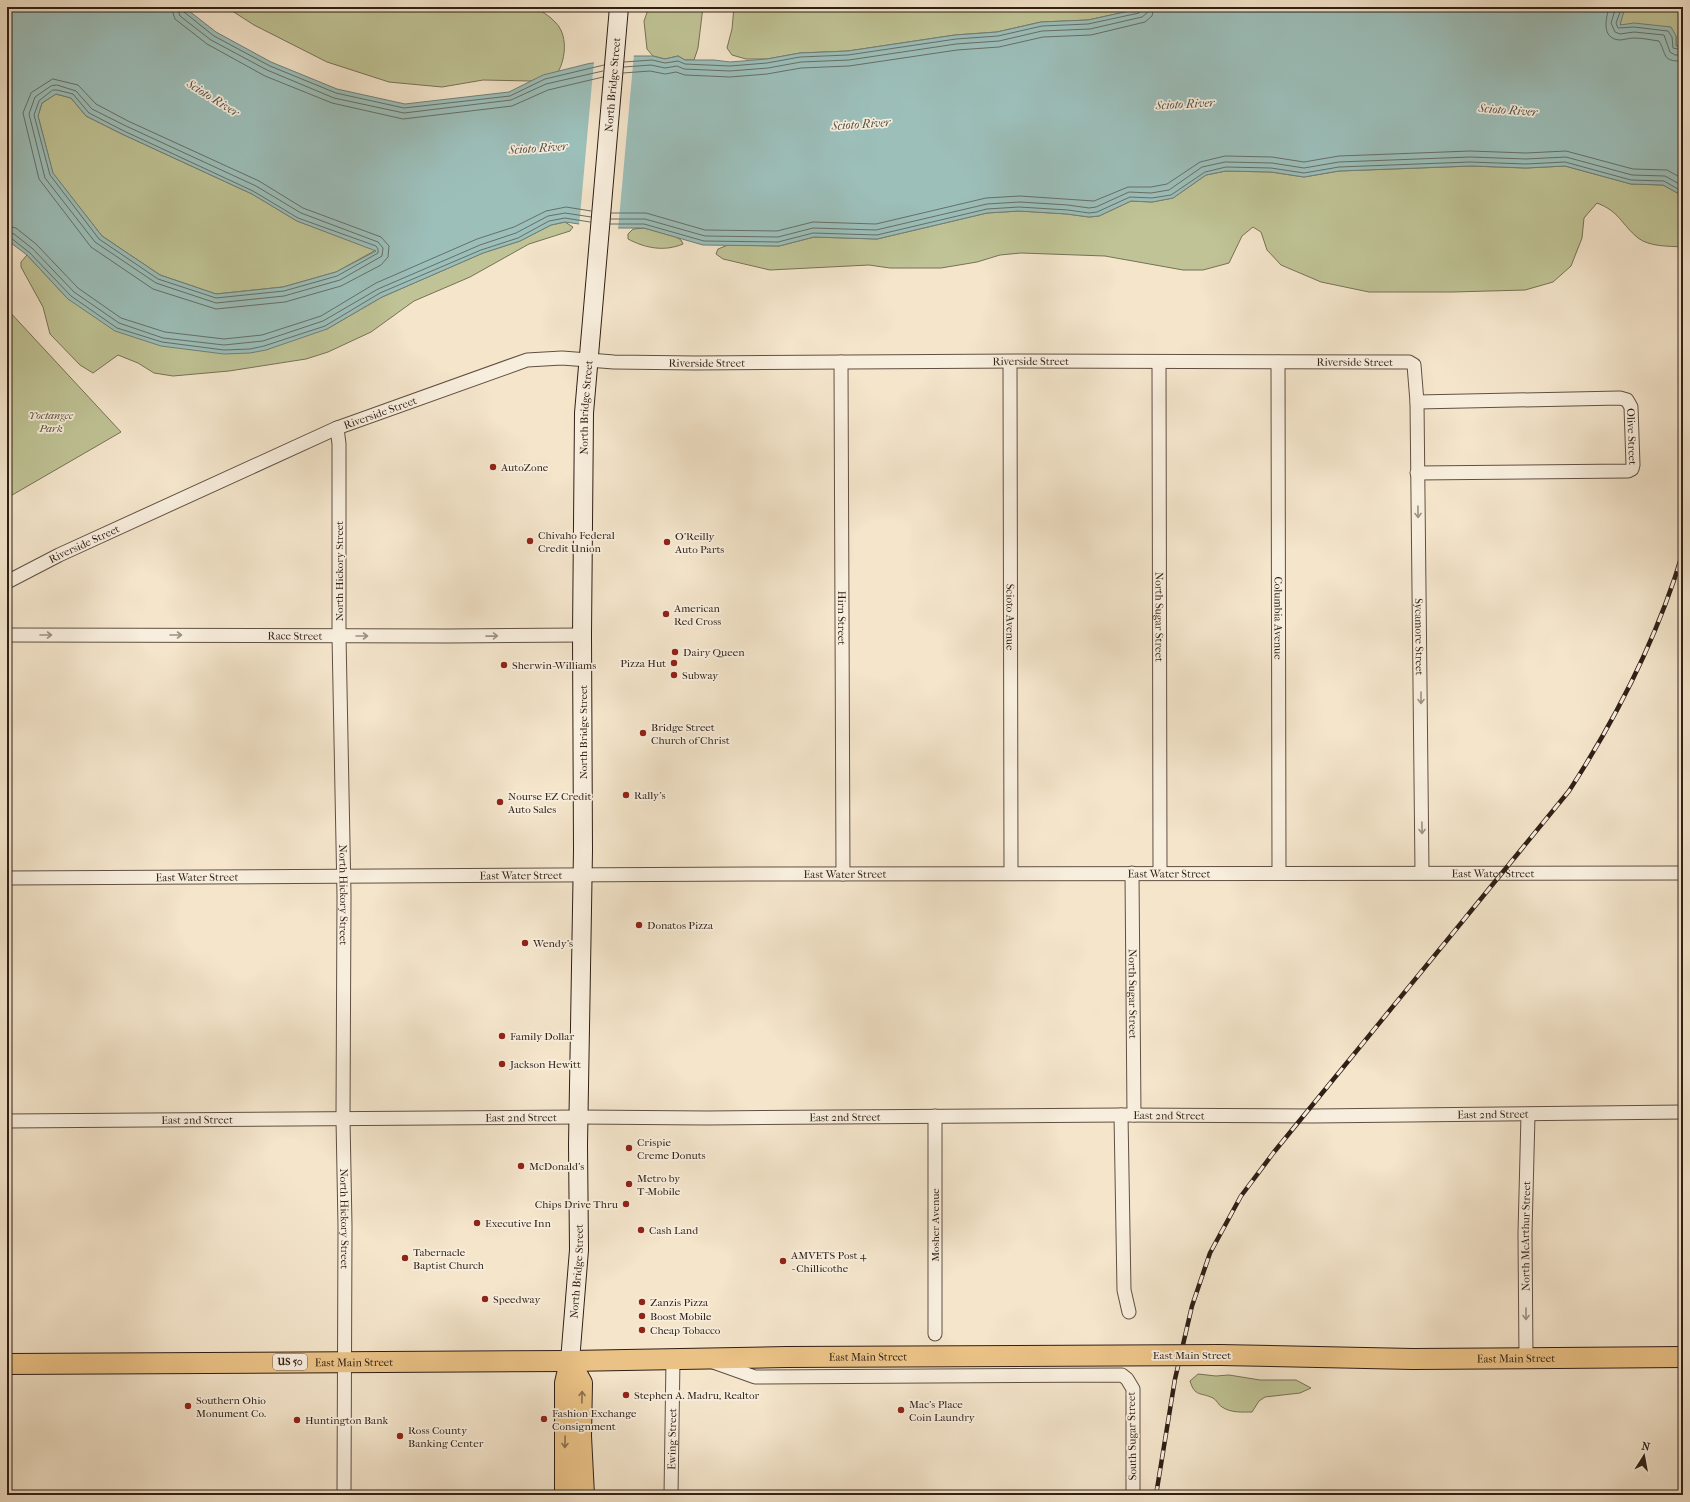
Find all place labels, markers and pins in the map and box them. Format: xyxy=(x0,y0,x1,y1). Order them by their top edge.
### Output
place label: AutoZone xyxy=(500,461,549,474)
marker: AutoZone xyxy=(488,462,498,472)
place label: Chivaho Federal Credit Union xyxy=(538,529,615,555)
place label: O'Reilly Auto Parts xyxy=(674,530,724,556)
marker: Chivaho Federal Credit Union xyxy=(525,536,535,546)
marker: O'Reilly Auto Parts xyxy=(662,537,672,547)
place label: American Red Cross xyxy=(673,602,721,628)
marker: American Red Cross xyxy=(661,609,671,619)
place label: Dairy Queen xyxy=(683,646,745,659)
marker: Dairy Queen xyxy=(670,647,680,657)
place label: Pizza Hut xyxy=(620,657,666,670)
marker: Pizza Hut xyxy=(669,658,679,668)
place label: Sherwin-Williams xyxy=(512,659,596,672)
marker: Sherwin-Williams xyxy=(499,660,509,670)
place label: Subway xyxy=(682,669,719,682)
marker: Subway xyxy=(669,670,679,680)
place label: Bridge Street Church of Christ xyxy=(651,721,730,747)
marker: Bridge Street Church of Christ xyxy=(638,728,648,738)
place label: Rally's xyxy=(634,789,666,802)
place label: Nourse EZ Credit Auto Sales xyxy=(507,790,591,816)
marker: Rally's xyxy=(621,790,631,800)
marker: Nourse EZ Credit Auto Sales xyxy=(495,797,505,807)
place label: Donatos Pizza xyxy=(647,919,714,932)
marker: Donatos Pizza xyxy=(634,920,644,930)
place label: Wendy's xyxy=(532,937,573,950)
marker: Wendy's xyxy=(520,938,530,948)
place label: Family Dollar xyxy=(510,1030,574,1043)
marker: Family Dollar xyxy=(497,1031,507,1041)
place label: Jackson Hewitt xyxy=(509,1058,581,1071)
marker: Jackson Hewitt xyxy=(497,1059,507,1069)
place label: Crispie Creme Donuts xyxy=(637,1136,706,1162)
marker: Crispie Creme Donuts xyxy=(624,1143,634,1153)
place label: McDonald's xyxy=(529,1160,584,1173)
marker: McDonald's xyxy=(516,1161,526,1171)
place label: Metro by T-Mobile xyxy=(637,1172,681,1198)
marker: Metro by T-Mobile xyxy=(624,1179,634,1189)
place label: Chips Drive Thru xyxy=(535,1198,619,1211)
marker: Chips Drive Thru xyxy=(621,1199,631,1209)
place label: Executive Inn xyxy=(485,1217,551,1230)
marker: Executive Inn xyxy=(472,1218,482,1228)
place label: Cash Land xyxy=(649,1224,699,1237)
marker: Cash Land xyxy=(636,1225,646,1235)
place label: Tabernacle Baptist Church xyxy=(413,1246,485,1272)
place label: AMVETS Post 4 - Chillicothe xyxy=(790,1249,867,1275)
marker: Tabernacle Baptist Church xyxy=(400,1253,410,1263)
marker: AMVETS Post 4 - Chillicothe xyxy=(778,1256,788,1266)
place label: Speedway xyxy=(493,1293,541,1306)
marker: Speedway xyxy=(480,1294,490,1304)
place label: Zanzis Pizza xyxy=(650,1296,709,1309)
marker: Zanzis Pizza xyxy=(637,1297,647,1307)
place label: Boost Mobile xyxy=(650,1310,712,1323)
marker: Boost Mobile xyxy=(637,1311,647,1321)
place label: Cheap Tobacco xyxy=(650,1324,721,1337)
marker: Cheap Tobacco xyxy=(637,1325,647,1335)
place label: Stephen A. Madru, Realtor xyxy=(634,1389,759,1402)
marker: Stephen A. Madru, Realtor xyxy=(621,1390,631,1400)
place label: Southern Ohio Monument Co. xyxy=(196,1394,266,1420)
place label: Mac's Place Coin Laundry xyxy=(909,1398,976,1424)
marker: Southern Ohio Monument Co. xyxy=(183,1401,193,1411)
marker: Mac's Place Coin Laundry xyxy=(896,1405,906,1415)
place label: Fashion Exchange Consignment xyxy=(552,1407,637,1433)
place label: Huntington Bank xyxy=(305,1414,389,1427)
marker: Fashion Exchange Consignment xyxy=(539,1414,549,1424)
marker: Huntington Bank xyxy=(292,1415,302,1425)
place label: Ross County Banking Center xyxy=(408,1424,484,1450)
marker: Ross County Banking Center xyxy=(395,1431,405,1441)

